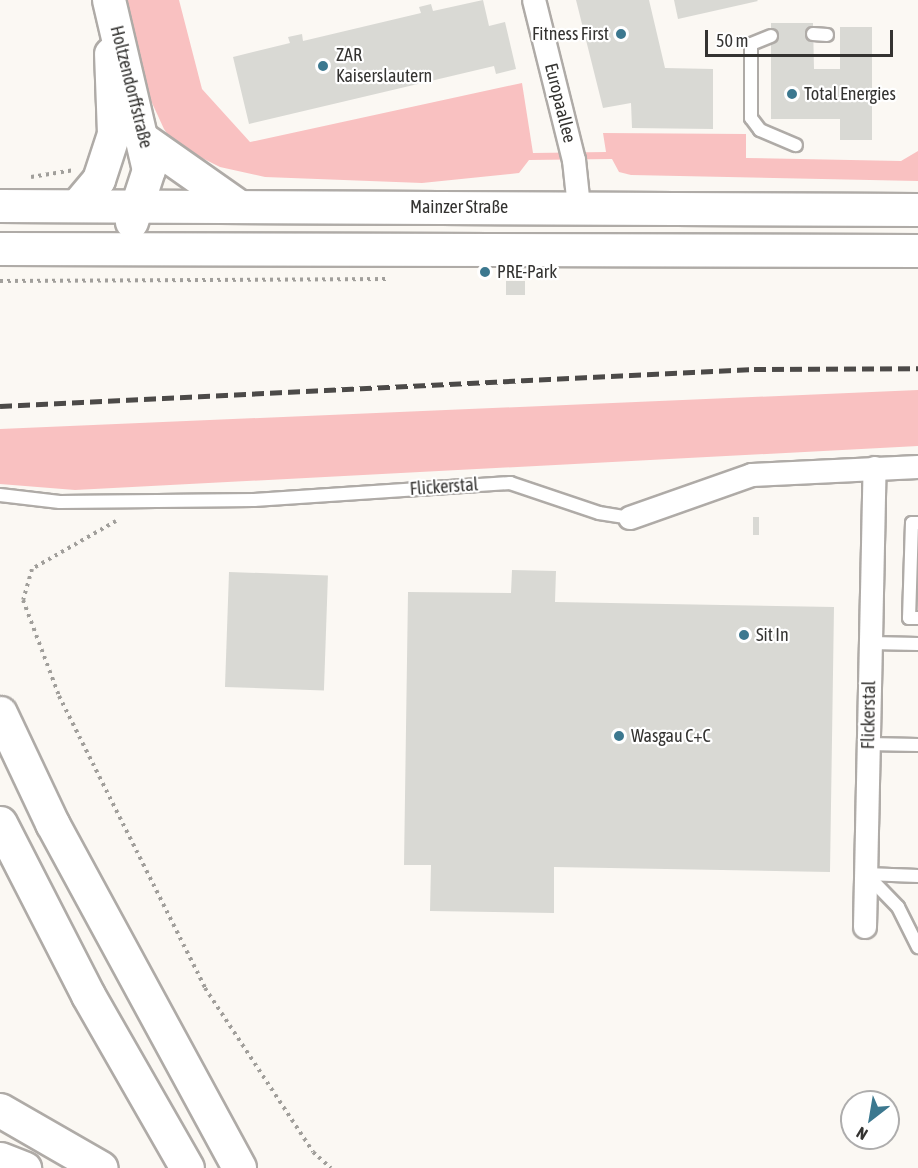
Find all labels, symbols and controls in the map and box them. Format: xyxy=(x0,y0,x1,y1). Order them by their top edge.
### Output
scale bar xyxy=(708,18,896,56)
place label: Fitness First xyxy=(532,23,609,45)
street label: Holtzendorffstraße xyxy=(105,24,157,150)
marker: Fitness First xyxy=(614,27,628,41)
text: 50 m xyxy=(716,30,748,51)
place label: ZAR Kaiserslautern xyxy=(336,45,432,88)
marker: ZAR Kaiserslautern xyxy=(314,57,332,75)
street label: Europaallee xyxy=(540,61,580,145)
place label: Total Energies xyxy=(804,83,896,105)
marker: Total Energies xyxy=(785,87,799,101)
street label: Mainzer Straße xyxy=(410,196,508,218)
place label: PRE-Park xyxy=(497,261,557,283)
marker: PRE-Park xyxy=(478,265,492,279)
street label: Flickerstal xyxy=(409,474,479,500)
place label: Sit In xyxy=(756,624,789,646)
marker: Sit In xyxy=(737,628,751,642)
street label: Flickerstal xyxy=(858,681,880,749)
place label: Wasgau C+C xyxy=(631,725,711,747)
marker: Wasgau C+C xyxy=(612,729,626,743)
north arrow xyxy=(840,1090,900,1150)
text: N xyxy=(853,1124,870,1144)

